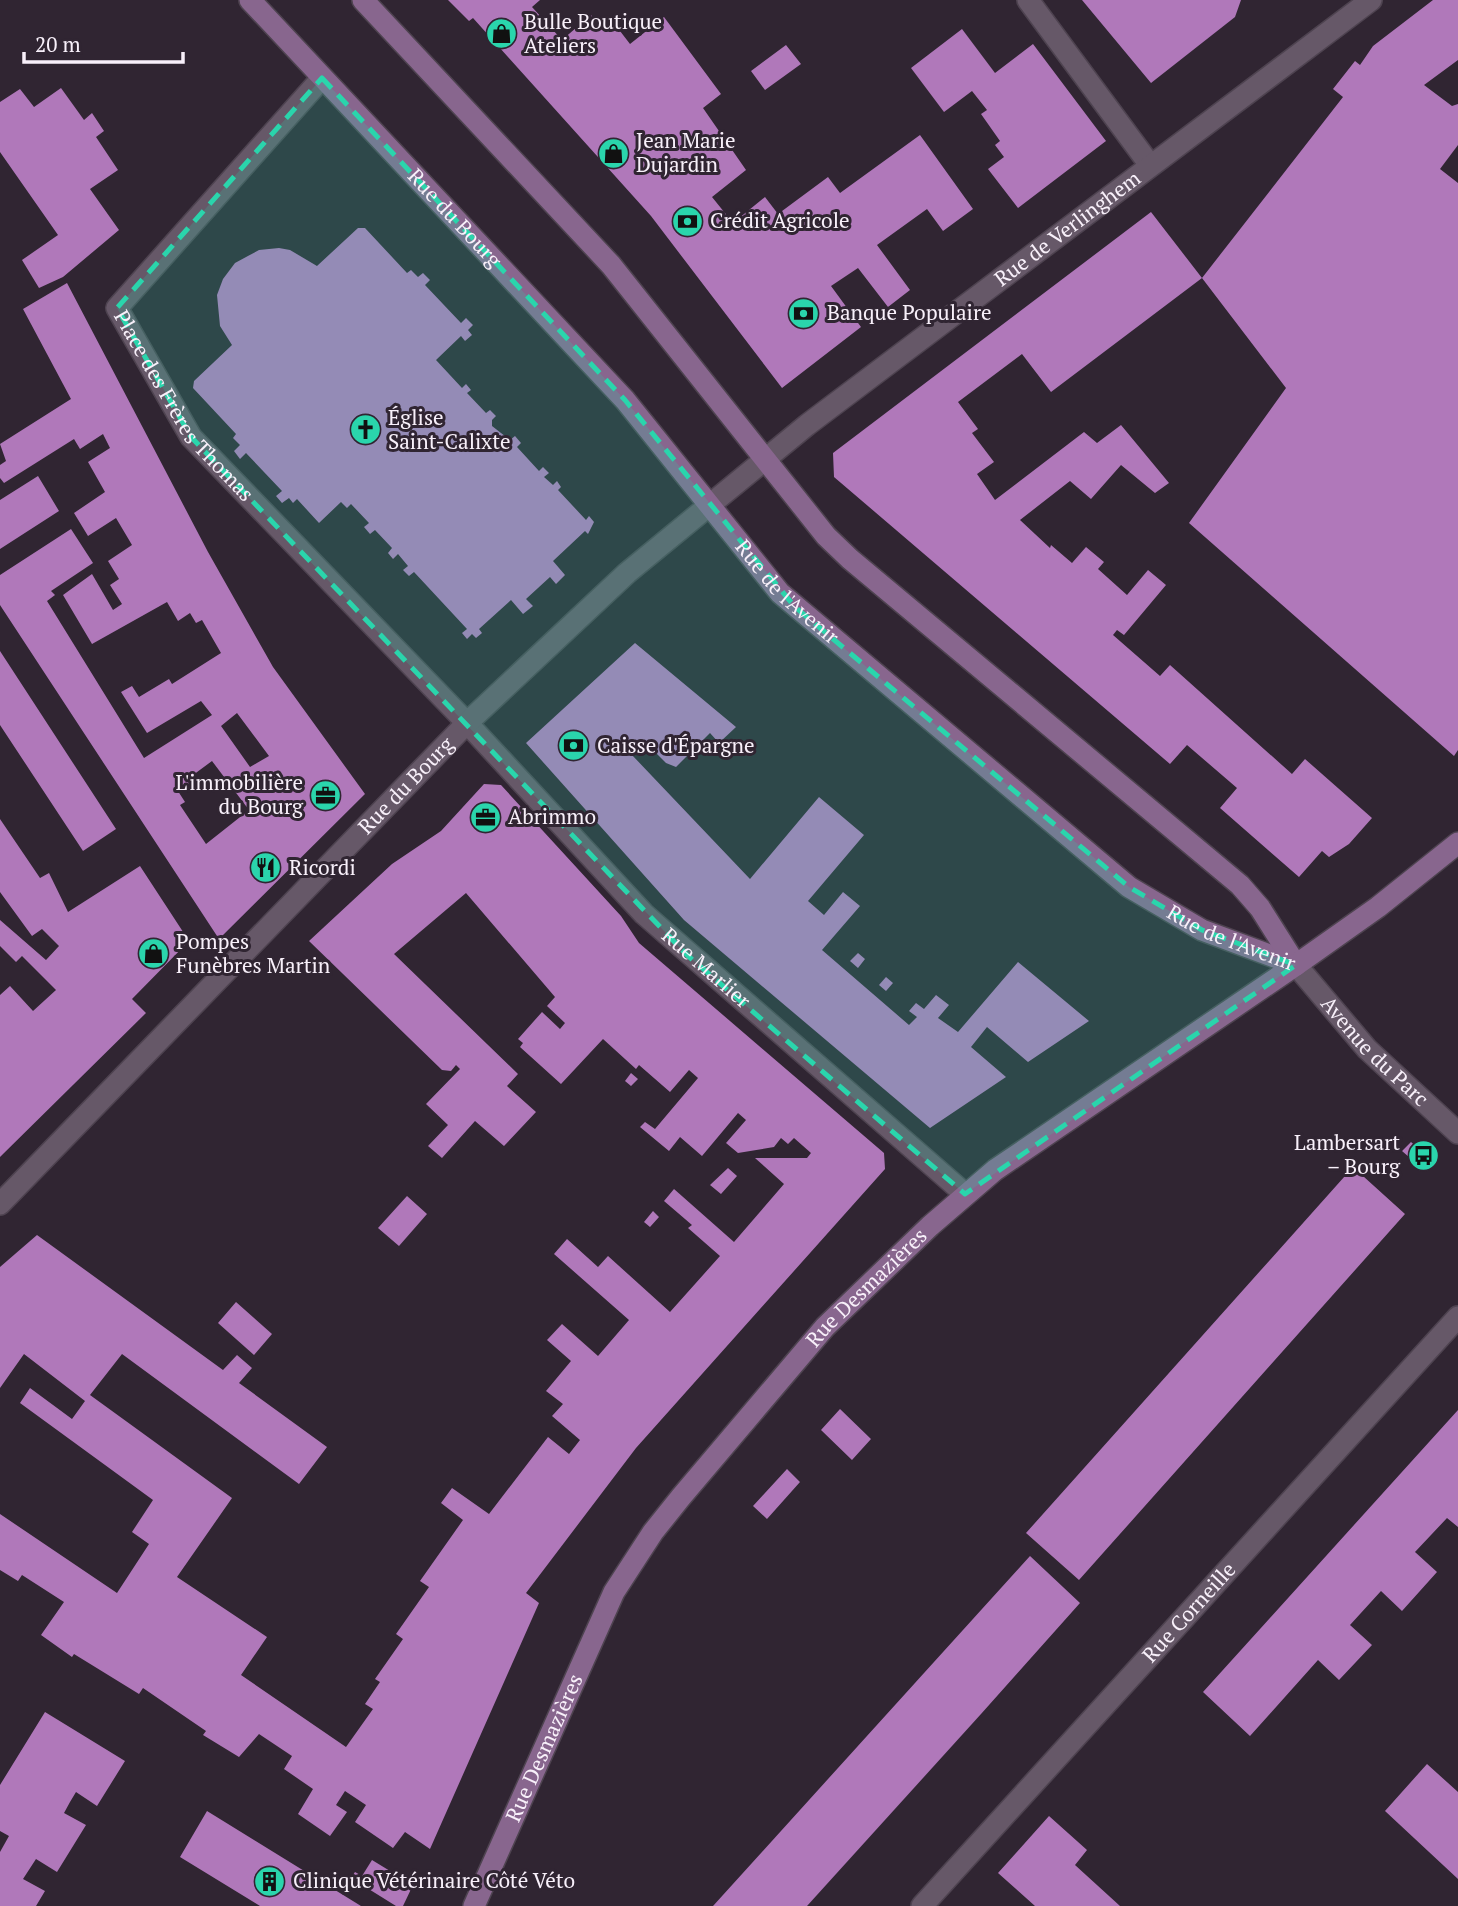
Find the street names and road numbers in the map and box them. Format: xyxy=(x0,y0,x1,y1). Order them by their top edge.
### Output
street label: Rue du Bourg xyxy=(402,162,509,274)
street label: Rue de Verlinghem xyxy=(988,164,1146,292)
street label: Place des Frères Thomas xyxy=(108,304,261,507)
street label: Rue de l'Avenir xyxy=(729,533,845,650)
street label: Rue du Bourg xyxy=(352,729,460,840)
street label: Rue de l'Avenir xyxy=(1162,897,1300,977)
street label: Rue Marlier xyxy=(656,921,757,1014)
street label: Avenue du Parc xyxy=(1315,990,1435,1112)
street label: Rue Desmazières xyxy=(799,1221,933,1353)
street label: Rue Corneille xyxy=(1136,1556,1241,1668)
street label: Rue Desmazières xyxy=(498,1669,589,1826)

